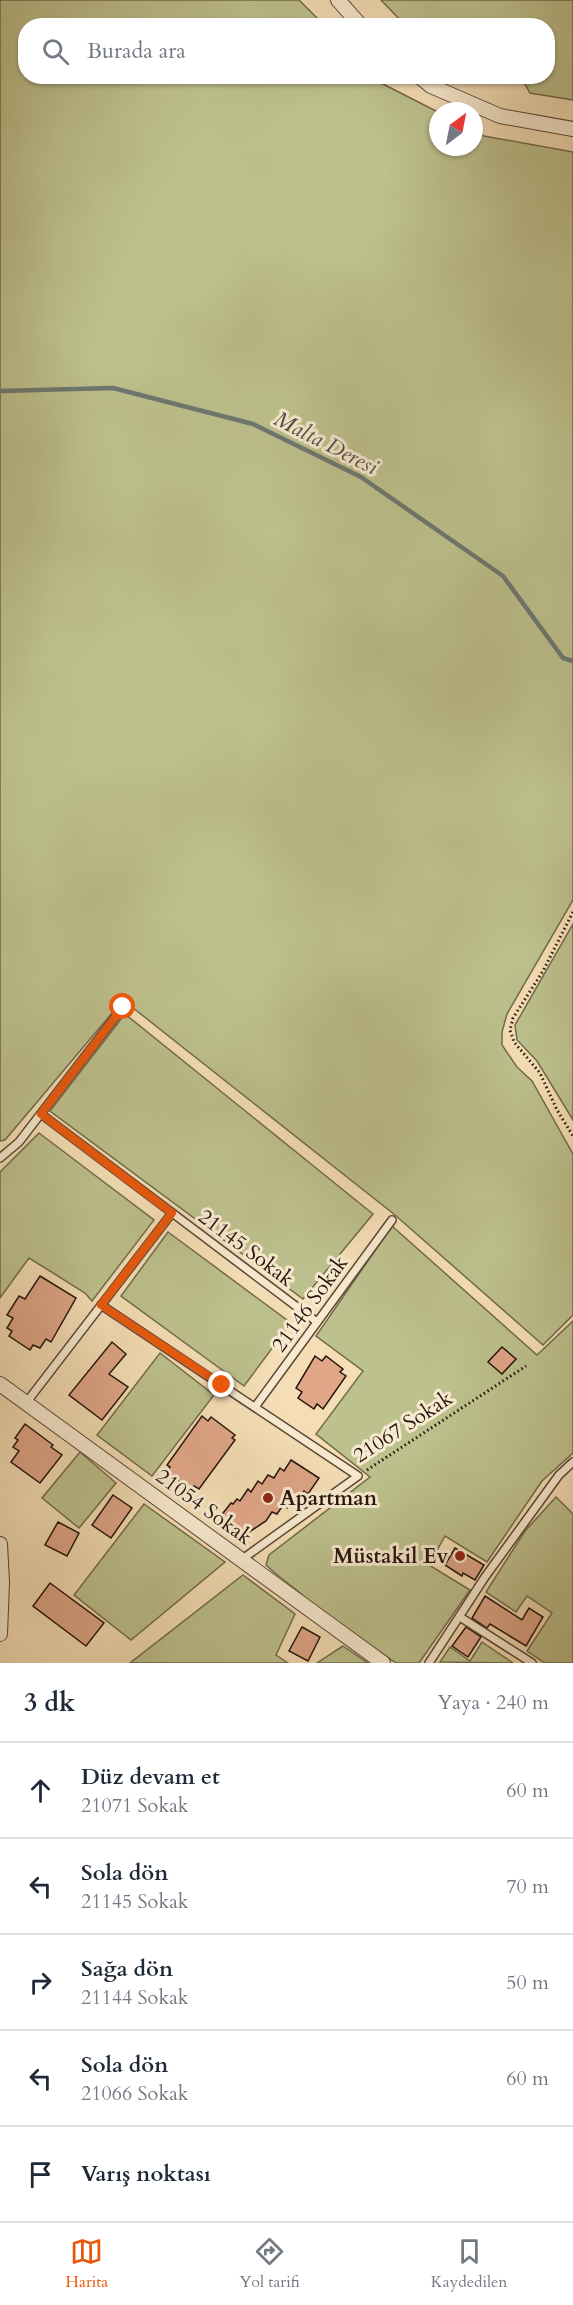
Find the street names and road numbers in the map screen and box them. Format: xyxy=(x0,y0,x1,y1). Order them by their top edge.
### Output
street label: 21145 Sokak xyxy=(192,1202,300,1294)
street label: 21146 Sokak xyxy=(265,1249,355,1358)
street label: 21067 Sokak xyxy=(348,1384,459,1470)
street label: 21054 Sokak xyxy=(150,1462,259,1552)

